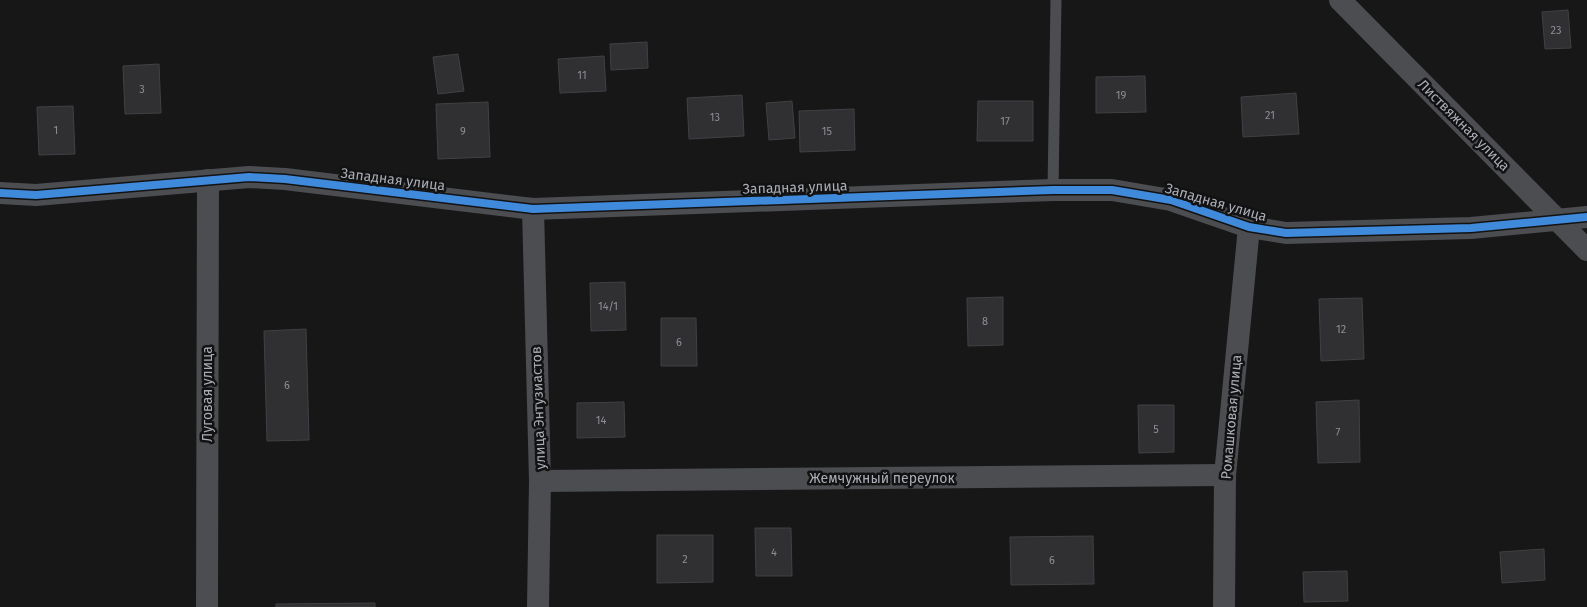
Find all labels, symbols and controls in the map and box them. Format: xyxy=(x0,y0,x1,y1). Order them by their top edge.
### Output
house number: 23 xyxy=(1551,24,1561,37)
house number: 11 xyxy=(577,69,587,82)
street label: Листвяжная улица xyxy=(1414,76,1513,175)
house number: 3 xyxy=(139,83,145,96)
house number: 19 xyxy=(1116,89,1126,102)
house number: 21 xyxy=(1265,109,1275,122)
house number: 13 xyxy=(710,111,720,124)
house number: 17 xyxy=(1000,115,1010,128)
house number: 1 xyxy=(54,124,58,137)
house number: 9 xyxy=(460,125,466,138)
house number: 15 xyxy=(822,125,833,138)
street label: Западная улица xyxy=(340,165,446,194)
street label: Западная улица xyxy=(742,177,848,198)
street label: Западная улица xyxy=(1163,180,1269,225)
house number: 14/1 xyxy=(598,300,618,313)
house number: 8 xyxy=(982,315,988,328)
house number: 12 xyxy=(1336,323,1346,336)
house number: 6 xyxy=(676,336,682,349)
street label: Луговая улица xyxy=(199,346,216,442)
street label: улица Энтузиастов xyxy=(528,346,549,470)
street label: Ромашковая улица xyxy=(1218,354,1245,480)
house number: 6 xyxy=(284,379,290,392)
house number: 14 xyxy=(596,414,606,427)
house number: 5 xyxy=(1153,423,1159,436)
house number: 7 xyxy=(1336,426,1341,439)
street label: Жемчужный переулок xyxy=(809,470,956,487)
house number: 4 xyxy=(771,546,777,559)
house number: 2 xyxy=(682,553,688,566)
house number: 6 xyxy=(1049,554,1055,567)

